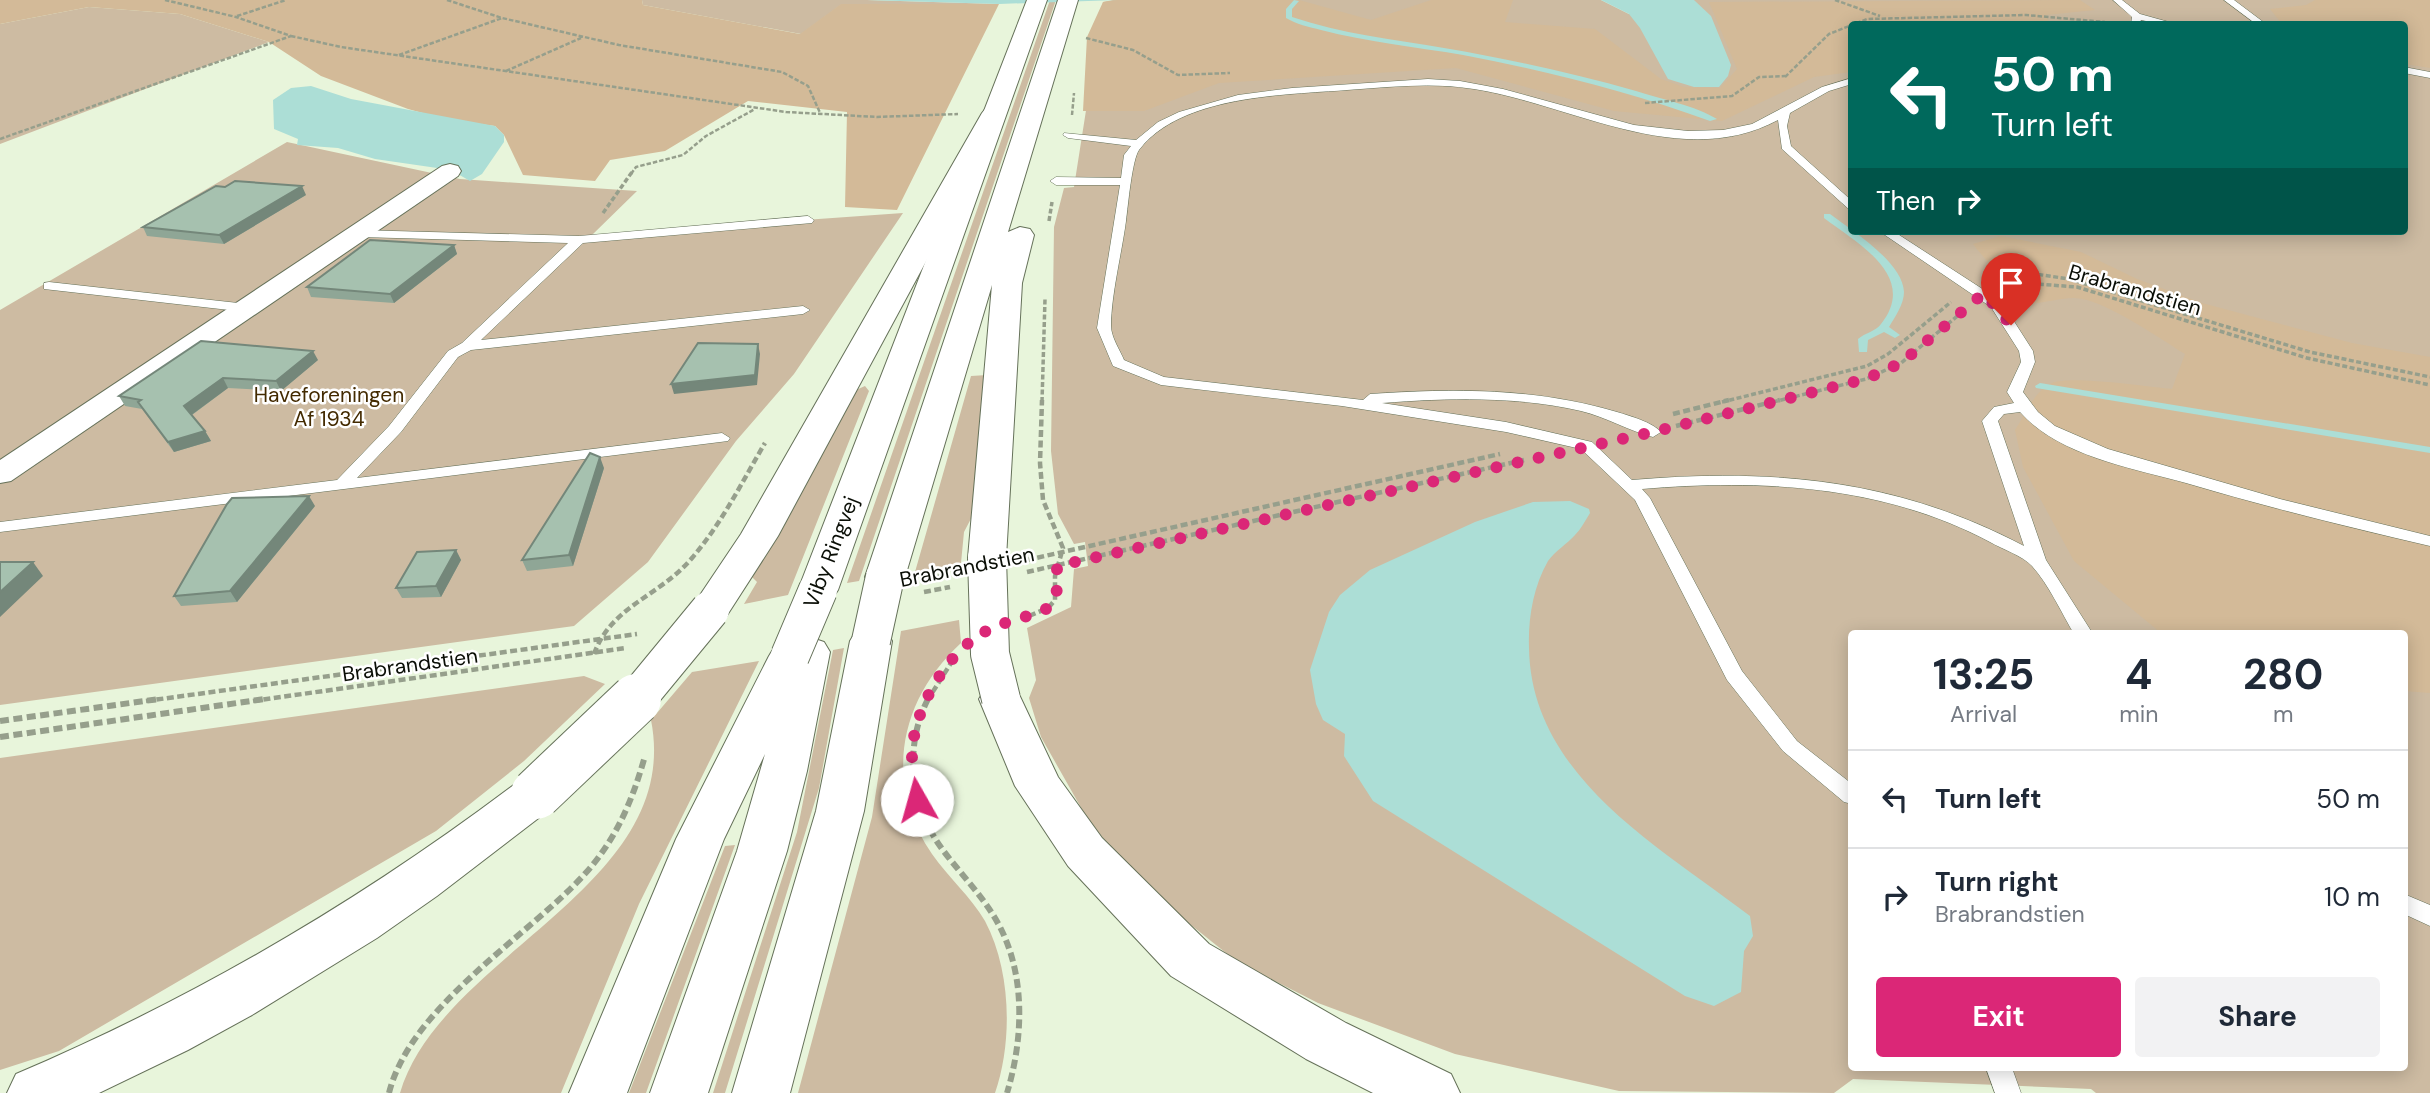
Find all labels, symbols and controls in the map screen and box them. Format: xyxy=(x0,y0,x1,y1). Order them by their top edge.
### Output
text: 50 m xyxy=(1991,42,2114,106)
icon: left xyxy=(1876,49,1967,140)
text: Turn left xyxy=(1991,104,2113,146)
icon: right xyxy=(1949,182,1987,220)
text: Then xyxy=(1876,184,1935,218)
pin xyxy=(1981,253,2041,325)
street label: Brabrandstien xyxy=(2065,258,2205,322)
icon: arrive xyxy=(1992,264,2030,302)
park label: Haveforeningen Af 1934 xyxy=(254,381,404,433)
street label: Viby Ringvej xyxy=(797,492,865,612)
street label: Brabrandstien xyxy=(897,540,1037,594)
street label: Brabrandstien xyxy=(340,642,480,688)
text: 13:25 xyxy=(1933,647,2034,702)
text: 4 xyxy=(2125,647,2152,702)
text: 280 xyxy=(2243,647,2323,702)
text: Arrival xyxy=(1950,699,2017,729)
text: min xyxy=(2119,699,2158,729)
text: m xyxy=(2273,699,2293,729)
position arrow xyxy=(880,763,954,837)
icon: left xyxy=(1876,780,1914,818)
text: Turn left xyxy=(1935,782,2042,816)
text: 50 m xyxy=(2316,782,2380,816)
text: Turn right xyxy=(1935,865,2059,899)
icon: right xyxy=(1876,878,1914,916)
text: 10 m xyxy=(2324,880,2380,914)
text: Brabrandstien xyxy=(1935,899,2085,929)
button: Exit xyxy=(1876,977,2121,1057)
button: Share xyxy=(2135,977,2380,1057)

